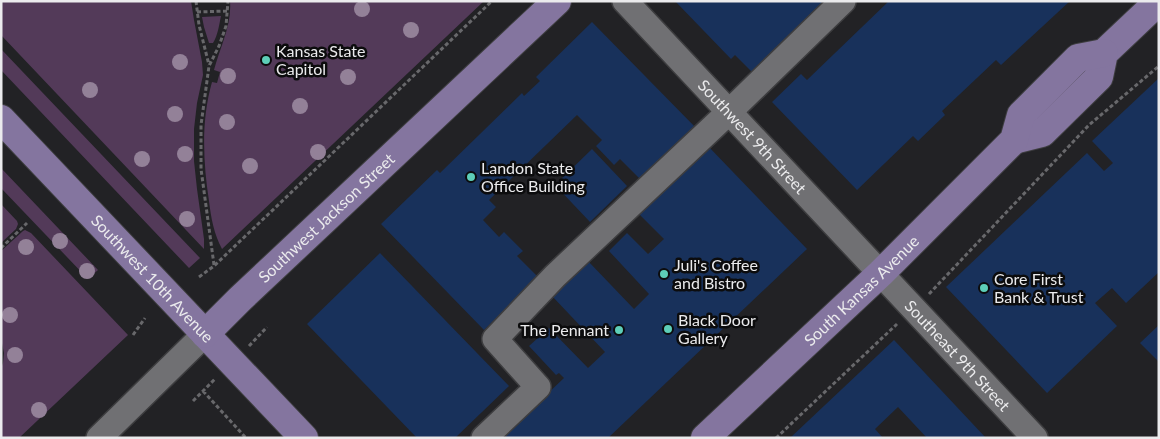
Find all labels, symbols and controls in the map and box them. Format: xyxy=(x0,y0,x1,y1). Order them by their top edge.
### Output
place label: Kansas State Capitol xyxy=(276,41,365,78)
marker: Kansas State Capitol xyxy=(260,54,272,66)
street label: Southwest 9th Street xyxy=(695,75,811,197)
street label: Southwest Jackson Street xyxy=(254,149,398,286)
place label: Landon State Office Building xyxy=(481,158,585,195)
marker: Landon State Office Building xyxy=(465,171,477,183)
street label: Southwest 10th Avenue xyxy=(88,210,218,346)
street label: South Kansas Avenue xyxy=(800,231,922,349)
place label: Juli's Coffee and Bistro xyxy=(674,255,758,292)
marker: Juli's Coffee and Bistro xyxy=(658,268,670,280)
place label: Core First Bank & Trust xyxy=(994,269,1084,306)
marker: Core First Bank & Trust xyxy=(978,282,990,294)
street label: Southeast 9th Street xyxy=(901,296,1015,415)
place label: Black Door Gallery xyxy=(678,310,756,347)
place label: The Pennant xyxy=(520,320,609,339)
marker: Black Door Gallery xyxy=(662,323,674,335)
marker: The Pennant xyxy=(613,324,625,336)

